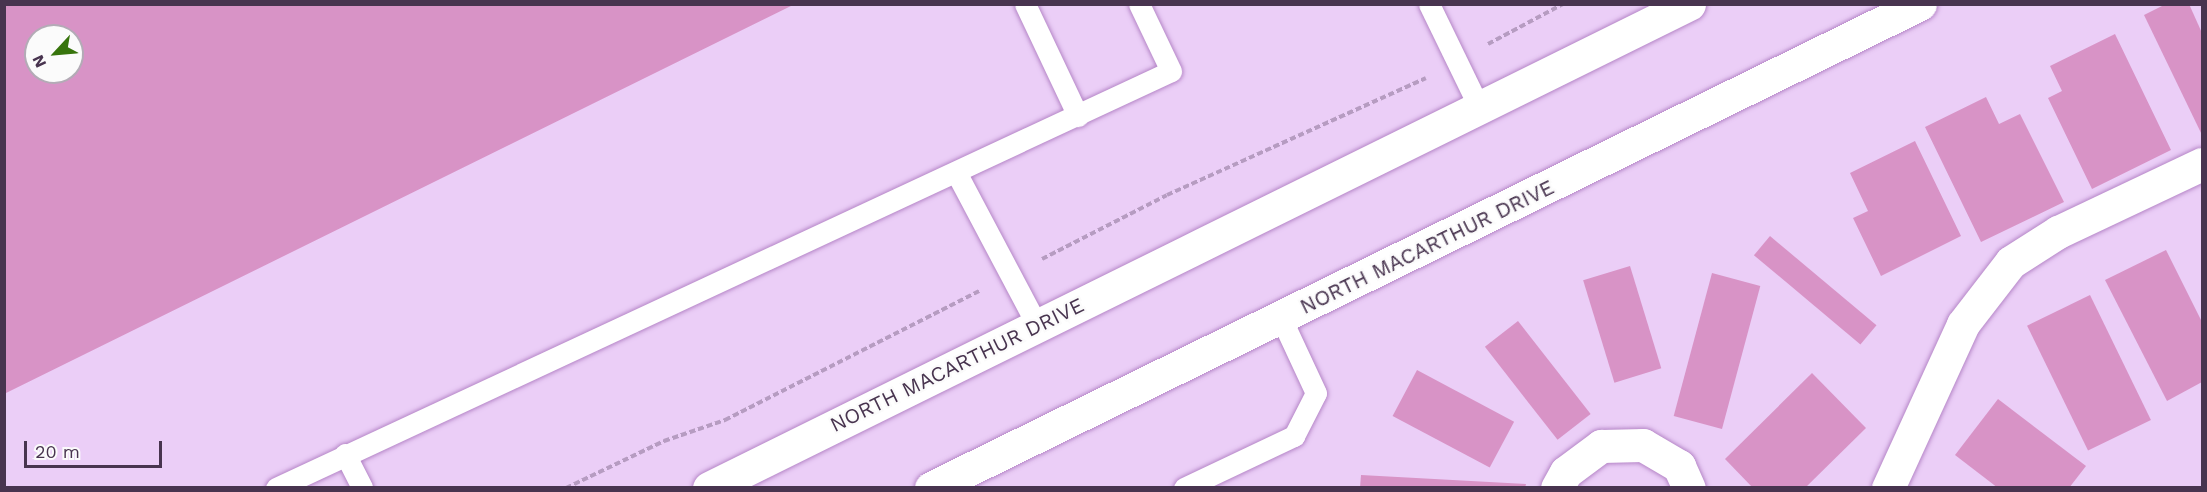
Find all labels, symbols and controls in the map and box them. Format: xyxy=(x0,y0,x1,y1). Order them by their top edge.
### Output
north arrow xyxy=(24,24,84,84)
text: N xyxy=(28,52,50,71)
street label: NORTH MACARTHUR DRIVE xyxy=(1296,174,1558,320)
street label: NORTH MACARTHUR DRIVE xyxy=(826,292,1088,438)
scale bar xyxy=(27,429,165,467)
text: 20 m xyxy=(35,441,80,462)

